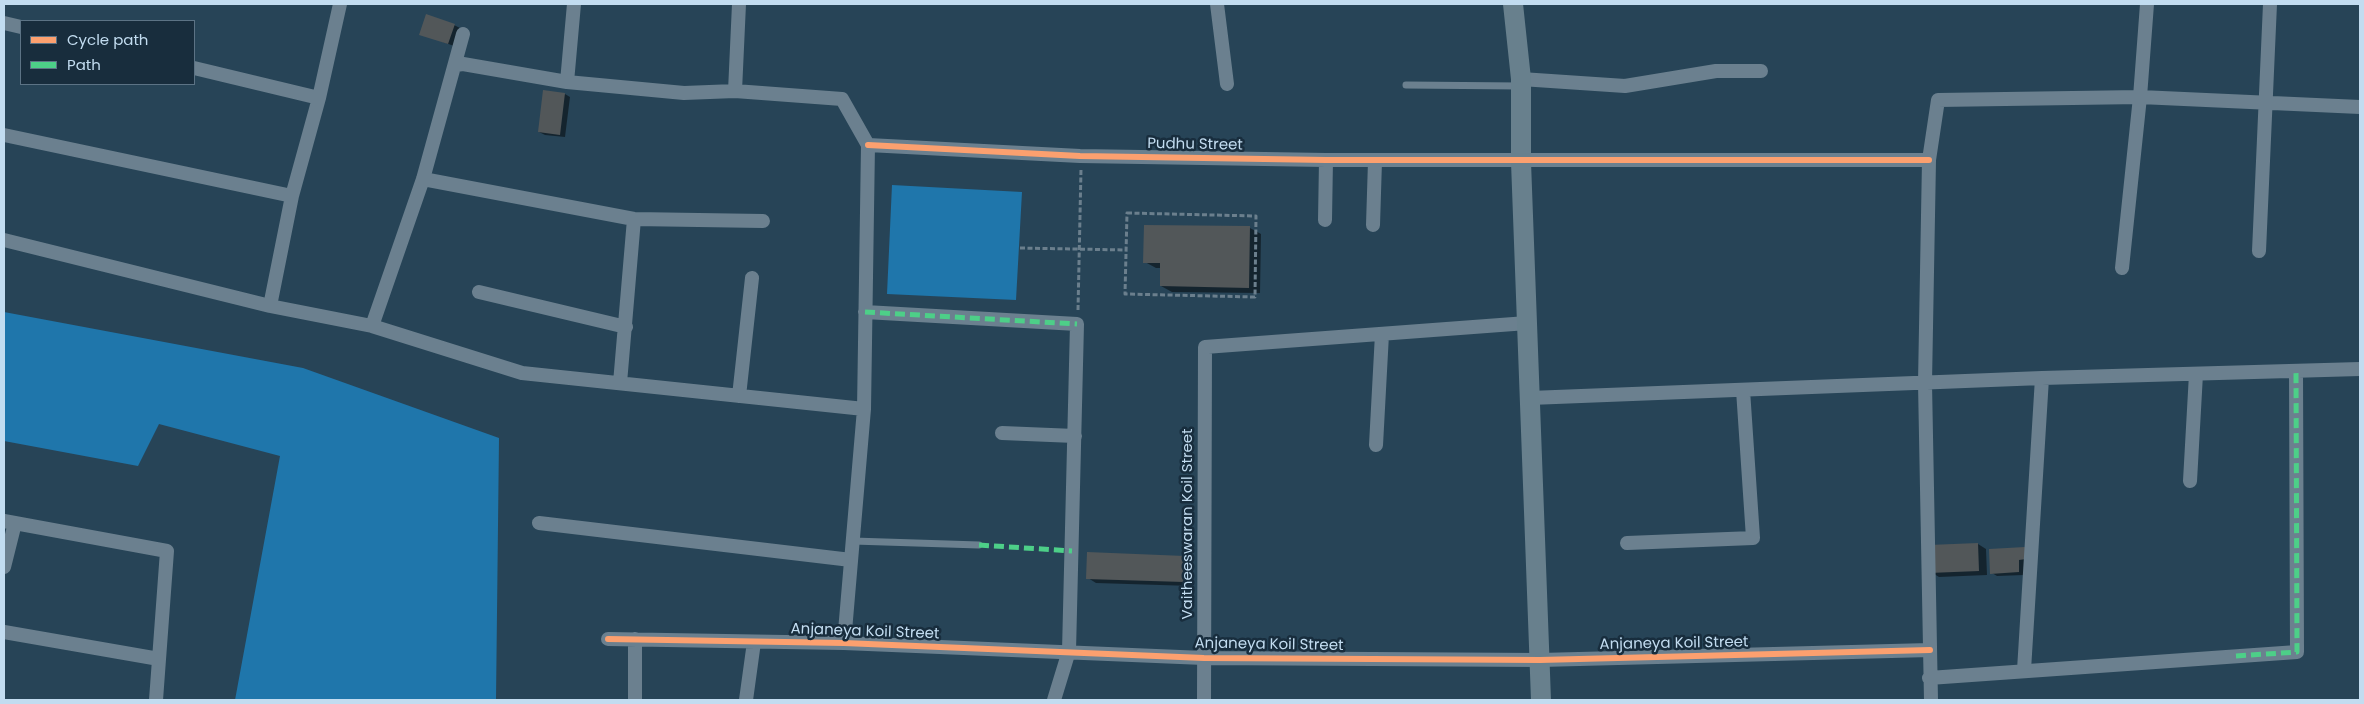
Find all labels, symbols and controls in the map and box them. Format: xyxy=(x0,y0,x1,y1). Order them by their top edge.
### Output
legend xyxy=(20,20,195,85)
text: Cycle path xyxy=(67,29,148,50)
text: Path xyxy=(67,54,101,75)
street label: Pudhu Street xyxy=(1147,135,1243,155)
street label: Vaitheeswaran Koil Street xyxy=(1179,428,1197,620)
street label: Anjaneya Koil Street xyxy=(790,620,940,644)
street label: Anjaneya Koil Street xyxy=(1599,634,1749,654)
street label: Anjaneya Koil Street xyxy=(1194,635,1344,655)

